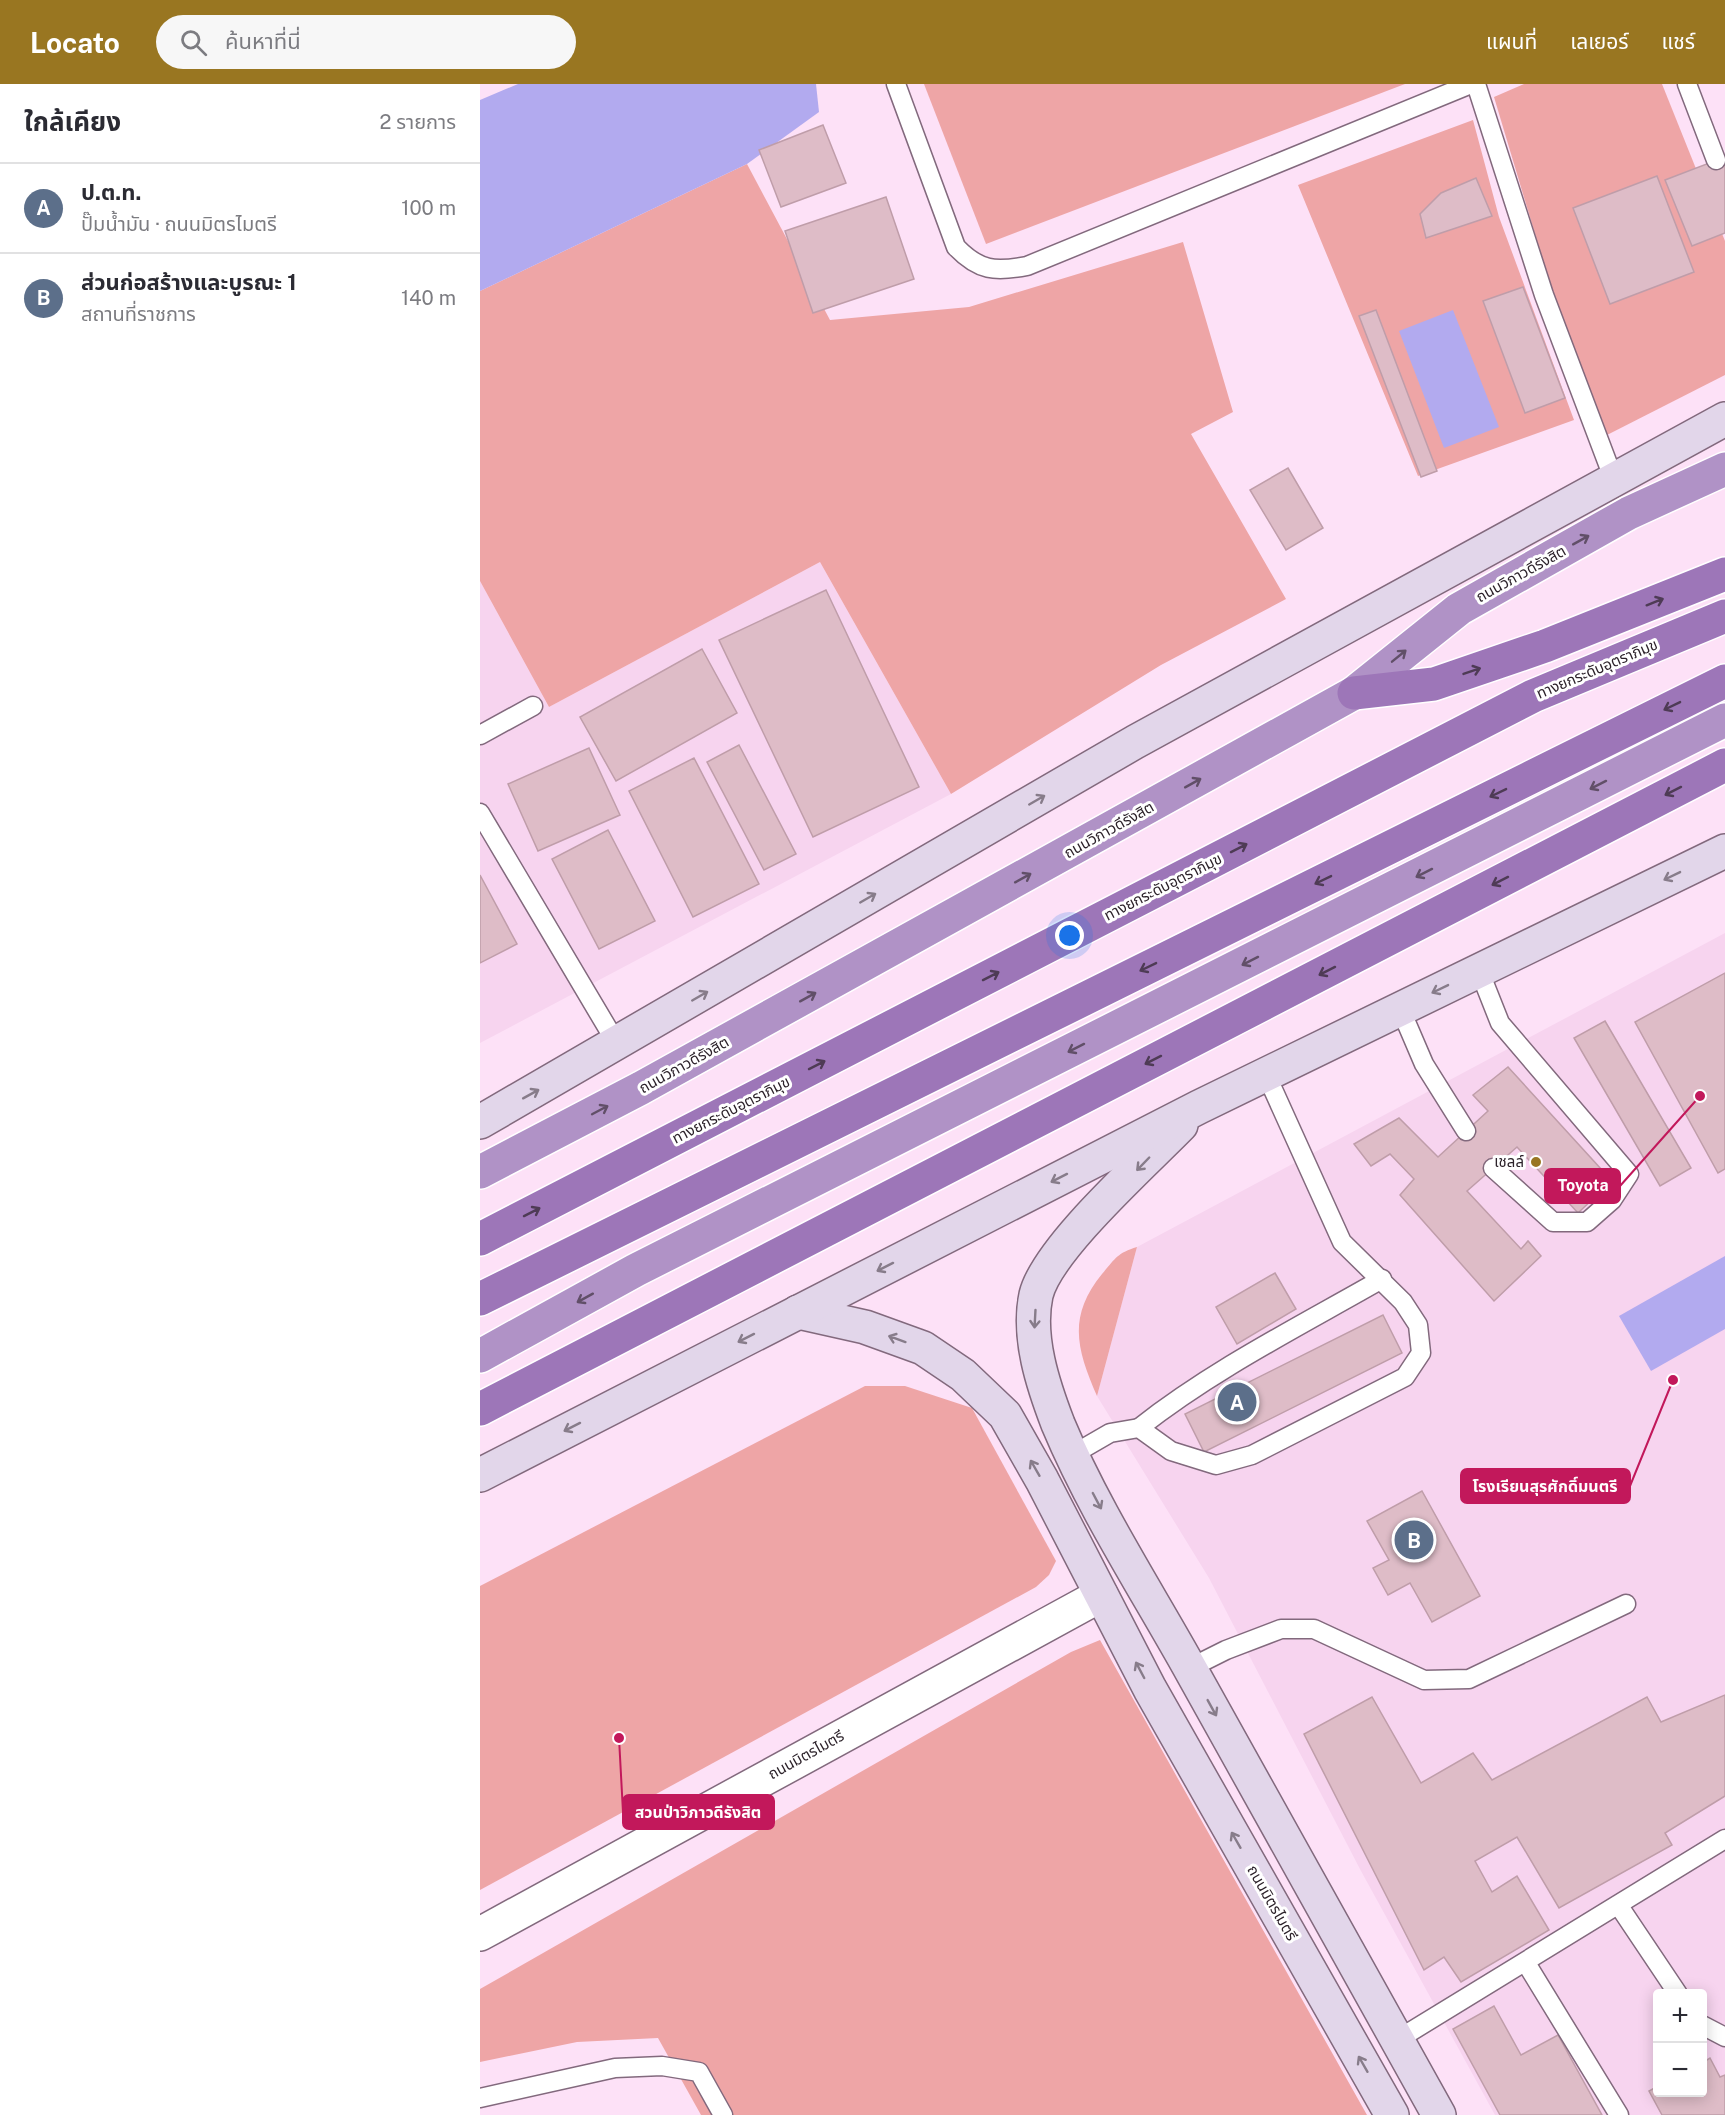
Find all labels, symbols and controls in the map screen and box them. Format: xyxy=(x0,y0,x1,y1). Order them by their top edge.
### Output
search box xyxy=(156,15,576,69)
text: Locato xyxy=(30,26,120,59)
icon: search xyxy=(177,26,210,59)
text: ค้นหาที่นี่ xyxy=(225,28,301,54)
text: แผนที่ xyxy=(1486,29,1537,54)
text: เลเยอร์ xyxy=(1570,29,1629,54)
text: แชร์ xyxy=(1662,29,1695,54)
text: ใกล้เคียง xyxy=(24,106,121,137)
text: 2 รายการ xyxy=(380,110,456,134)
text: ป.ต.ท. xyxy=(81,179,141,205)
text: A xyxy=(36,196,51,220)
text: 100 m xyxy=(401,196,456,220)
text: ปั๊มน้ำมัน · ถนนมิตรไมตรี xyxy=(81,212,277,236)
text: ส่วนก่อสร้างและบูรณะ 1 xyxy=(81,269,297,295)
text: B xyxy=(37,286,50,310)
text: 140 m xyxy=(401,286,456,310)
text: สถานที่ราชการ xyxy=(81,302,196,326)
one-way arrow xyxy=(1572,534,1589,546)
street label: ถนนวิภาวดีรังสิต xyxy=(1473,542,1569,605)
one-way arrow xyxy=(1645,596,1663,607)
street label: ทางยกระดับอุตราภิมุข xyxy=(1534,635,1660,703)
one-way arrow xyxy=(1391,650,1407,663)
one-way arrow xyxy=(1463,665,1482,676)
one-way arrow xyxy=(1664,701,1682,713)
one-way arrow xyxy=(1184,777,1201,789)
one-way arrow xyxy=(1589,779,1607,791)
one-way arrow xyxy=(1664,786,1682,798)
one-way arrow xyxy=(1489,788,1507,799)
one-way arrow xyxy=(1028,793,1045,805)
street label: ถนนวิภาวดีรังสิต xyxy=(1061,798,1157,861)
one-way arrow xyxy=(1229,842,1247,853)
street label: ทางยกระดับอุตราภิมุข xyxy=(1101,849,1225,925)
one-way arrow xyxy=(1416,867,1433,879)
one-way arrow xyxy=(1664,871,1682,883)
one-way arrow xyxy=(1013,872,1031,883)
one-way arrow xyxy=(1314,874,1332,886)
one-way arrow xyxy=(1492,875,1509,887)
one-way arrow xyxy=(859,891,876,903)
your location xyxy=(1055,921,1084,950)
one-way arrow xyxy=(1241,955,1259,967)
one-way arrow xyxy=(1140,961,1158,973)
one-way arrow xyxy=(1318,965,1336,977)
one-way arrow xyxy=(981,970,999,981)
one-way arrow xyxy=(1432,984,1450,995)
one-way arrow xyxy=(691,990,708,1002)
one-way arrow xyxy=(799,991,816,1003)
street label: ถนนวิภาวดีรังสิต xyxy=(636,1033,732,1096)
one-way arrow xyxy=(1067,1043,1085,1055)
one-way arrow xyxy=(1145,1055,1163,1066)
one-way arrow xyxy=(808,1059,826,1070)
street label: ทางยกระดับอุตราภิมุข xyxy=(669,1072,793,1148)
one-way arrow xyxy=(522,1088,539,1100)
one-way arrow xyxy=(590,1104,608,1115)
place label: เชลล์ xyxy=(1494,1153,1524,1170)
marker: เชลล์ xyxy=(1529,1155,1543,1169)
one-way arrow xyxy=(1136,1156,1151,1171)
callout: Toyota xyxy=(1545,1169,1620,1203)
one-way arrow xyxy=(1050,1173,1068,1184)
text: Toyota xyxy=(1557,1176,1609,1195)
one-way arrow xyxy=(523,1206,540,1218)
one-way arrow xyxy=(877,1261,894,1273)
one-way arrow xyxy=(577,1292,594,1304)
one-way arrow xyxy=(1030,1308,1041,1328)
one-way arrow xyxy=(737,1333,755,1345)
one-way arrow xyxy=(888,1333,907,1344)
pin: A xyxy=(1218,1380,1257,1424)
one-way arrow xyxy=(564,1422,582,1434)
one-way arrow xyxy=(1029,1460,1041,1477)
callout: โรงเรียนสุรศักดิ์มนตรี xyxy=(1461,1469,1630,1503)
text: โรงเรียนสุรศักดิ์มนตรี xyxy=(1473,1476,1617,1496)
one-way arrow xyxy=(1091,1492,1103,1509)
pin: B xyxy=(1394,1518,1434,1562)
one-way arrow xyxy=(1134,1662,1146,1679)
one-way arrow xyxy=(1206,1699,1218,1716)
street label: ถนนมิตรไมตรี xyxy=(765,1727,847,1782)
callout: สวนป่าวิภาวดีรังสิต xyxy=(623,1795,774,1829)
text: สวนป่าวิภาวดีรังสิต xyxy=(635,1803,761,1822)
one-way arrow xyxy=(1230,1832,1242,1849)
street label: ถนนมิตรไมตรี xyxy=(1244,1862,1301,1943)
map controls xyxy=(1653,1989,1707,2097)
button: + xyxy=(1653,1989,1707,2043)
button: − xyxy=(1653,2043,1707,2097)
one-way arrow xyxy=(1357,2056,1369,2073)

